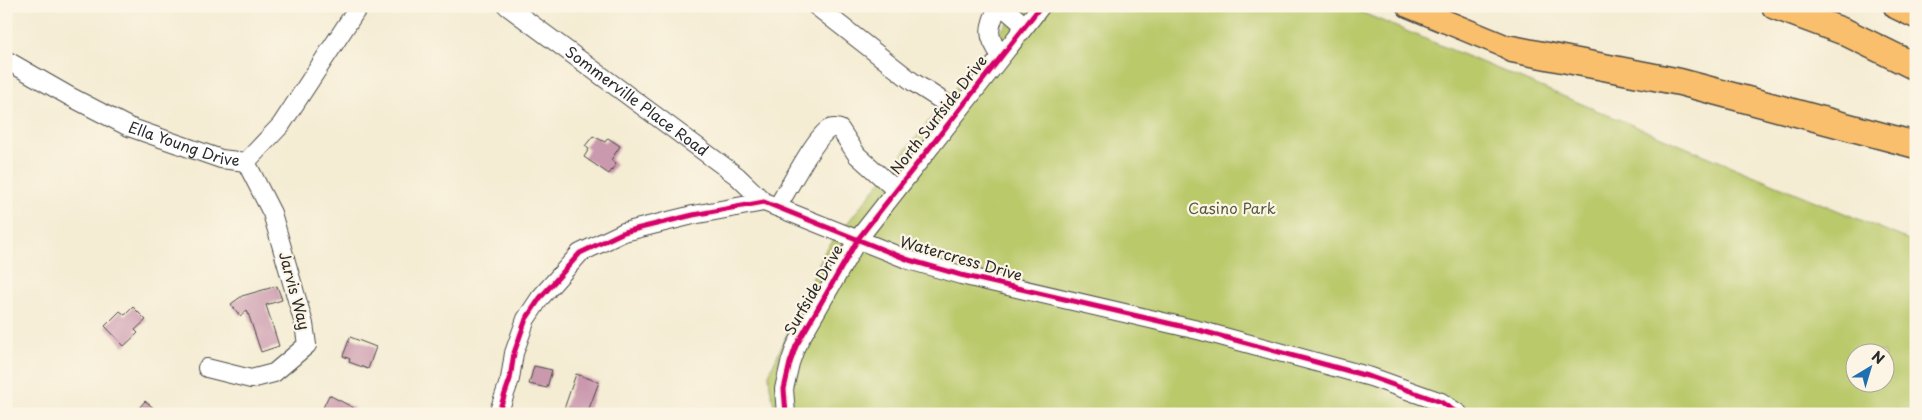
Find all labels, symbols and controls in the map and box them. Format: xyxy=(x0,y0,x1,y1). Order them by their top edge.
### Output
street label: Sommerville Place Road xyxy=(561,40,714,161)
street label: North Surfside Drive xyxy=(884,50,992,179)
street label: Ella Young Drive xyxy=(126,115,241,171)
park label: Casino Park xyxy=(1188,196,1276,219)
street label: Watercress Drive xyxy=(897,229,1025,286)
street label: Surfside Drive xyxy=(778,240,848,339)
street label: Jarvis Way xyxy=(274,249,317,332)
north arrow xyxy=(1844,342,1894,392)
text: N xyxy=(1867,346,1889,369)

